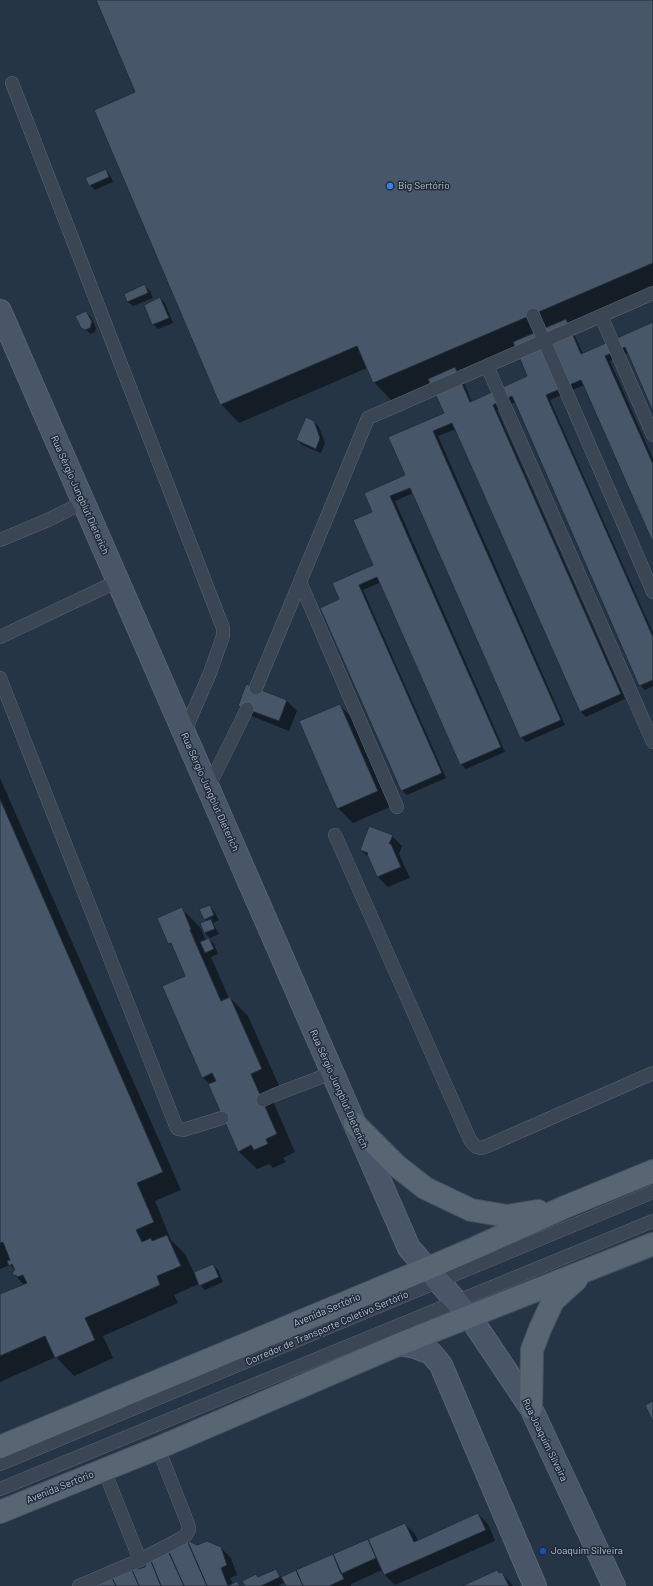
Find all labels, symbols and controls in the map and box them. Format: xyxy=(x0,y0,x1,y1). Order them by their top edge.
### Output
place label: Big Sertório xyxy=(398,180,450,192)
marker: Big Sertório xyxy=(385,181,395,191)
street label: Rua Sérgio Jungblut Dieterich xyxy=(48,434,112,556)
street label: Rua Sérgio Jungblut Dieterich xyxy=(178,731,242,853)
street label: Rua Sérgio Jungblut Dieterich xyxy=(307,1028,371,1150)
street label: Corredor de Transporte Coletivo Sertório xyxy=(244,1288,410,1368)
street label: Avenida Sertório xyxy=(292,1290,362,1330)
street label: Rua Joaquim Silveira xyxy=(520,1397,570,1483)
street label: Avenida Sertório xyxy=(25,1468,95,1506)
place label: Joaquim Silveira xyxy=(551,1545,623,1557)
marker: Joaquim Silveira xyxy=(538,1546,548,1556)

